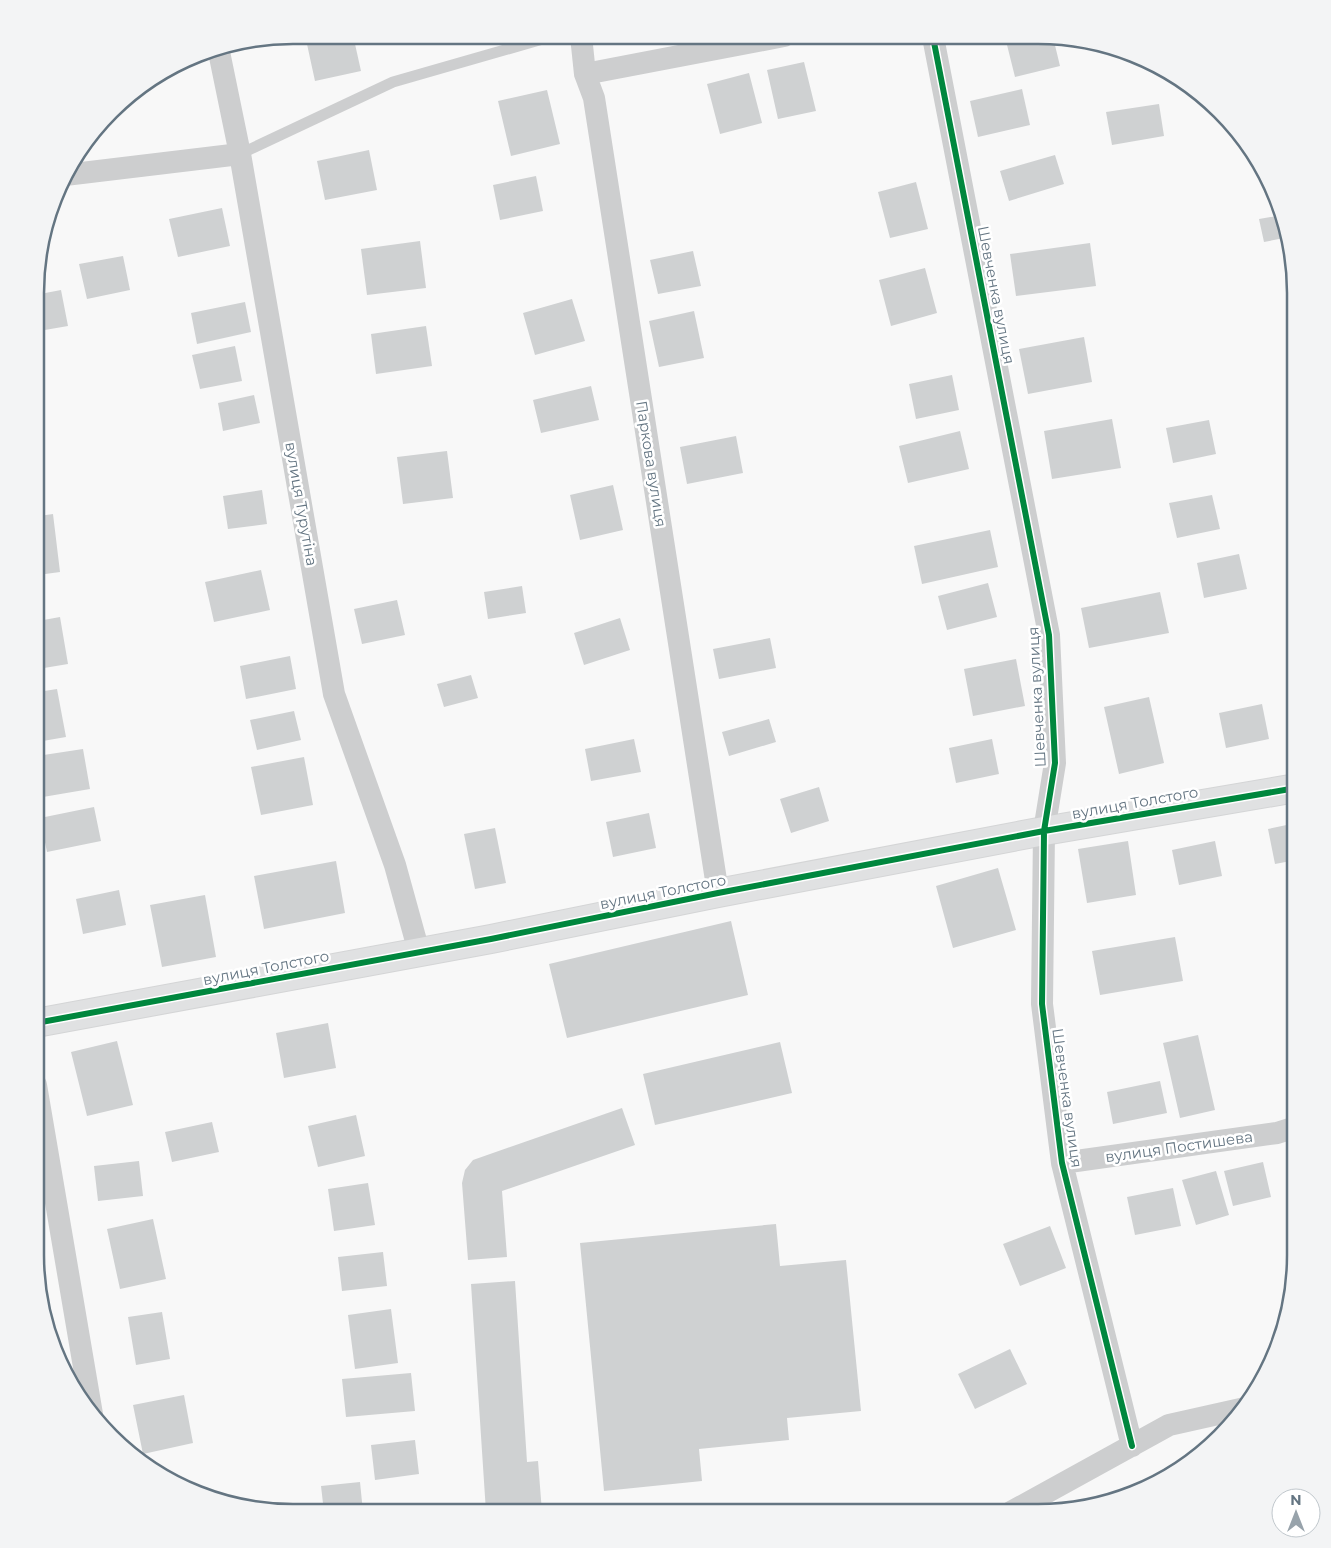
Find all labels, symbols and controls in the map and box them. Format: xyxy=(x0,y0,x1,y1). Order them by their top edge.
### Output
street label: Шевченка вулиця xyxy=(974,224,1019,366)
street label: Паркова вулиця xyxy=(632,399,671,528)
street label: вулиця Турутіна xyxy=(281,441,322,567)
street label: Шевченка вулиця xyxy=(1023,626,1050,768)
street label: вулиця Толстого xyxy=(1070,782,1200,823)
street label: вулиця Толстого xyxy=(598,870,728,913)
street label: вулиця Толстого xyxy=(201,946,331,989)
street label: Шевченка вулиця xyxy=(1048,1027,1087,1169)
street label: вулиця Постишева xyxy=(1104,1127,1254,1166)
north arrow xyxy=(1271,1488,1321,1538)
text: N xyxy=(1290,1491,1302,1509)

